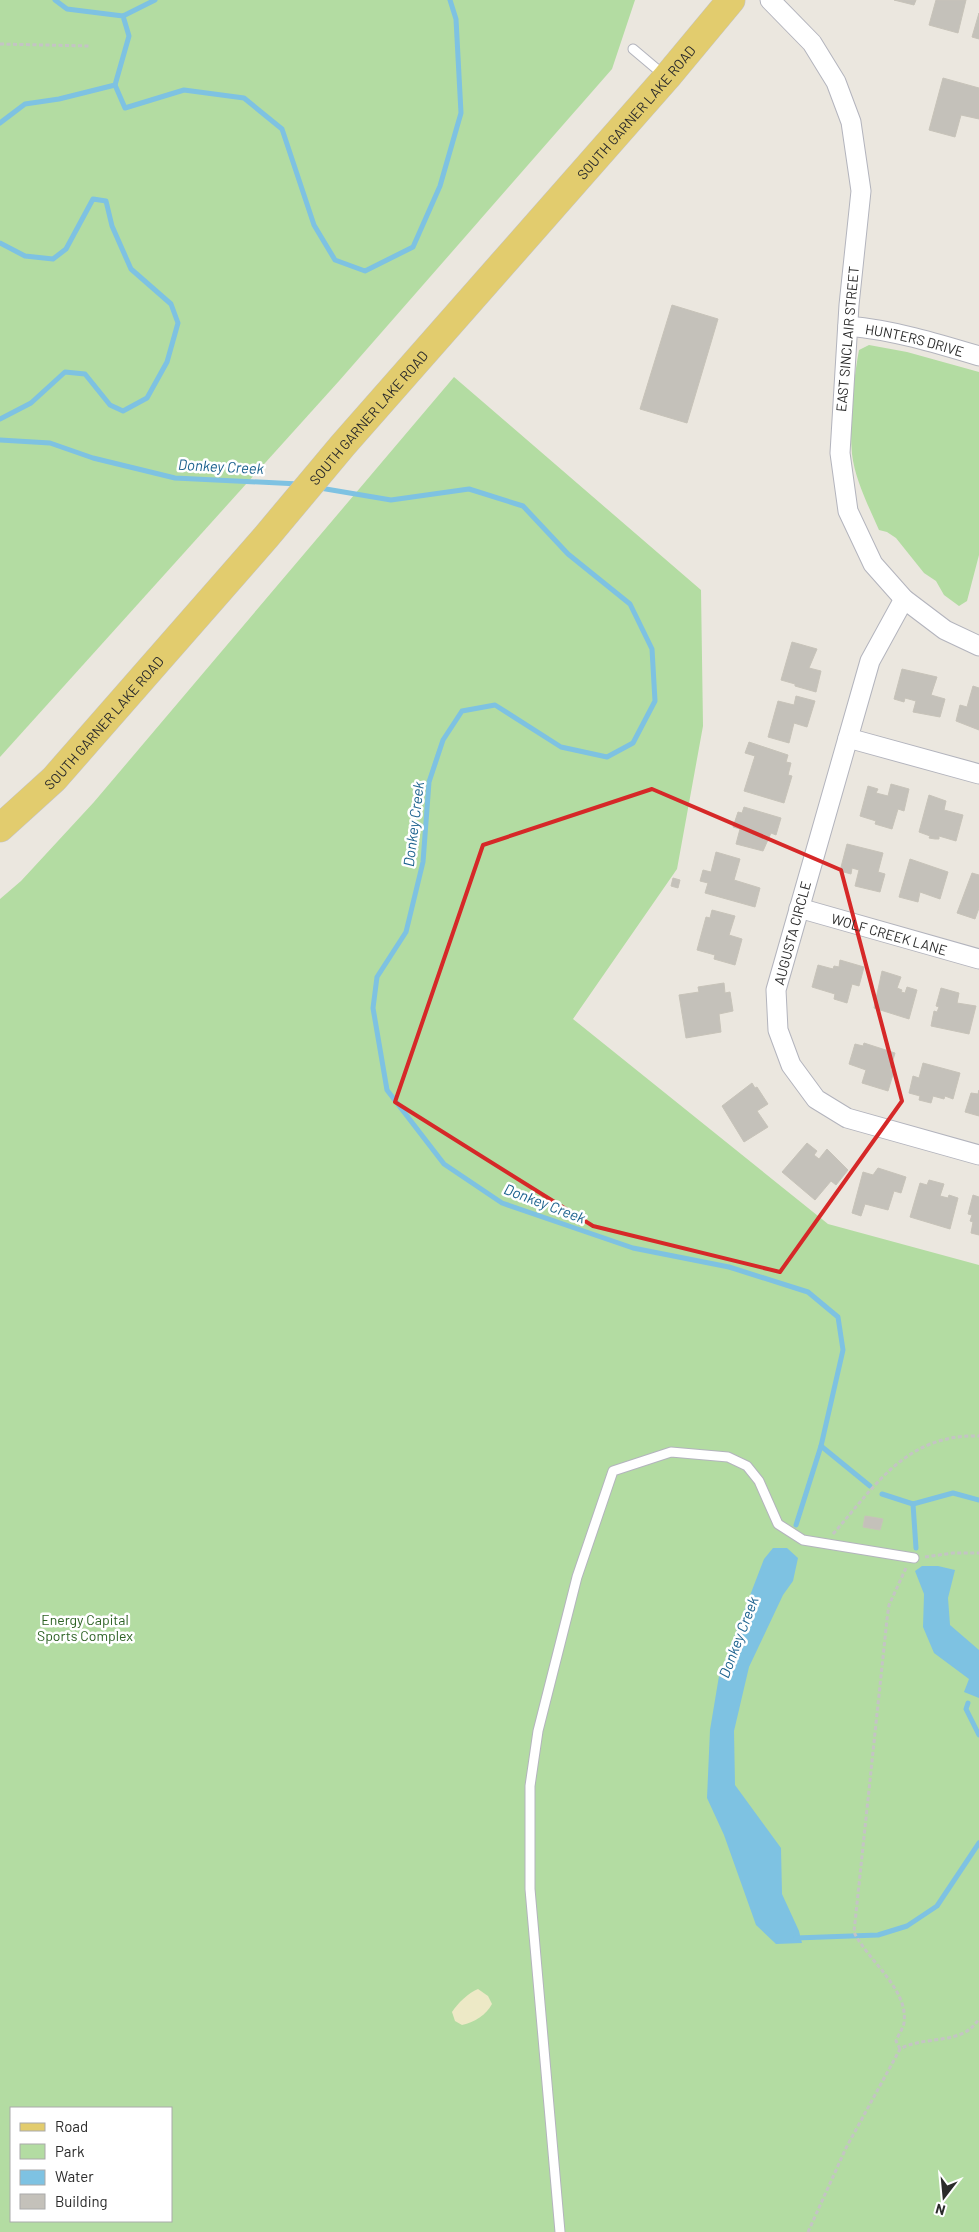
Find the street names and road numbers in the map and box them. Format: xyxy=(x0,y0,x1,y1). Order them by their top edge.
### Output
street label: SOUTH GARNER LAKE ROAD xyxy=(573,41,699,182)
street label: EAST SINCLAIR STREET xyxy=(832,265,862,413)
street label: HUNTERS DRIVE xyxy=(864,320,966,360)
street label: SOUTH GARNER LAKE ROAD xyxy=(305,347,431,488)
street label: SOUTH GARNER LAKE ROAD xyxy=(40,652,167,793)
street label: AUGUSTA CIRCLE xyxy=(770,879,814,987)
street label: WOLF CREEK LANE xyxy=(830,909,949,958)

